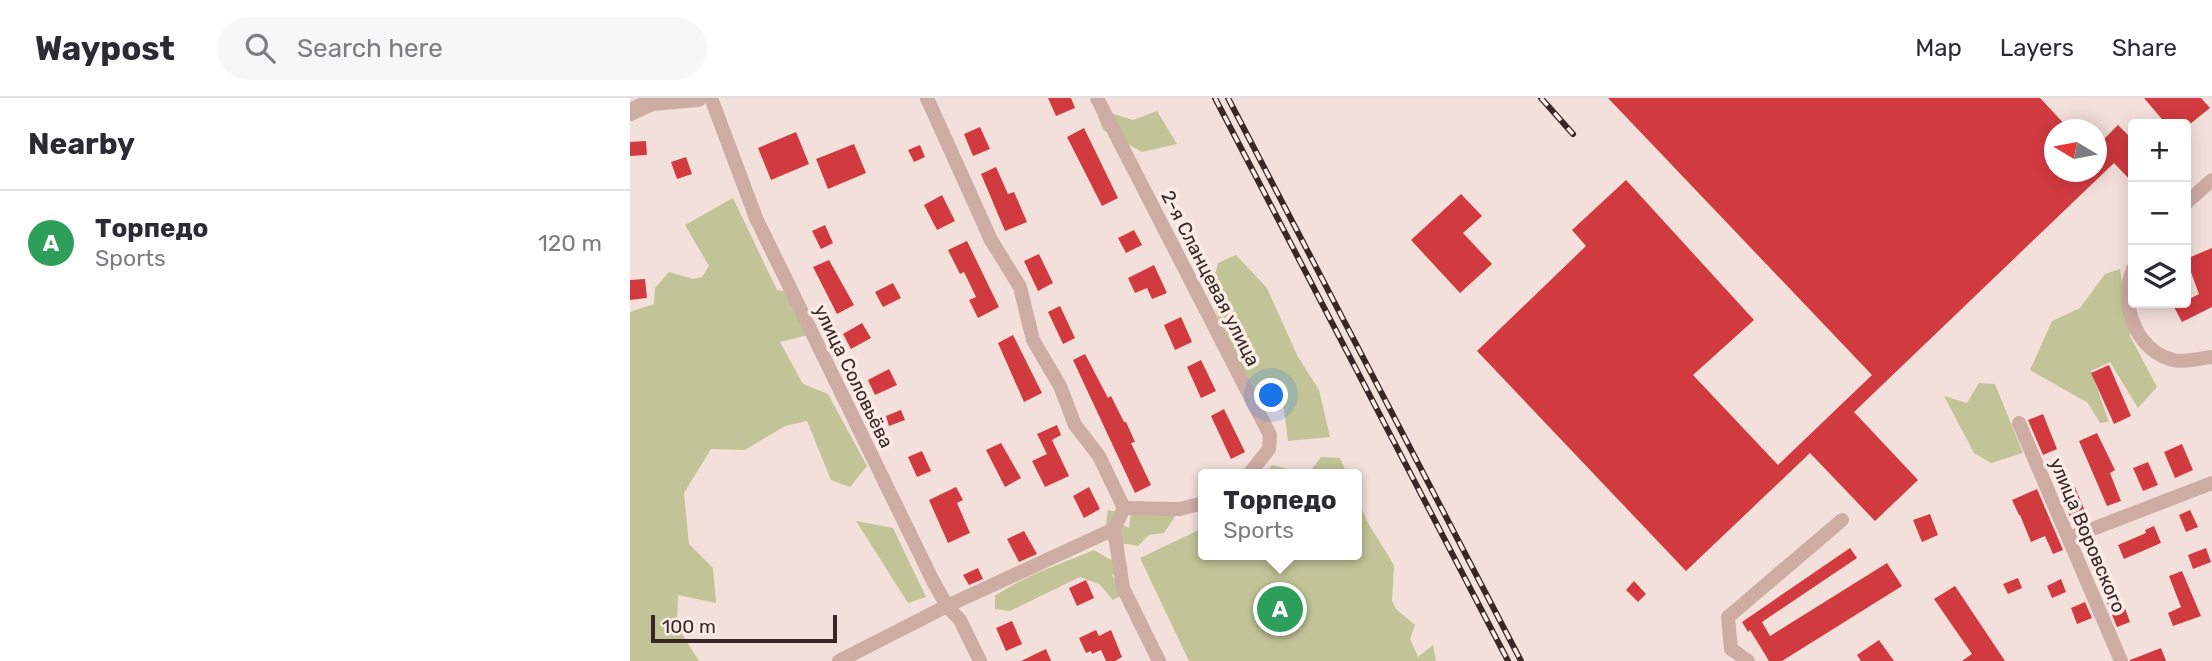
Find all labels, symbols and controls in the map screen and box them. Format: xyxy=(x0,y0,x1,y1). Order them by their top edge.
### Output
search box xyxy=(217,17,707,80)
text: Waypost xyxy=(35,29,175,68)
icon: search xyxy=(241,29,279,67)
text: Search here xyxy=(297,33,443,64)
text: Map xyxy=(1915,34,1962,62)
text: Layers xyxy=(2000,34,2074,62)
text: Share xyxy=(2112,34,2177,62)
north arrow xyxy=(2044,119,2107,182)
map controls xyxy=(2128,119,2191,308)
button: + xyxy=(2128,119,2191,182)
text: Nearby xyxy=(28,126,135,162)
button: − xyxy=(2128,182,2191,245)
street label: 2-я Сланцевая улица xyxy=(1156,187,1265,370)
text: Торпедо xyxy=(95,213,208,244)
text: A xyxy=(43,229,59,257)
text: 120 m xyxy=(538,229,602,257)
text: Sports xyxy=(95,244,166,272)
button: layers xyxy=(2128,245,2191,308)
street label: улица Соловьёва xyxy=(809,301,898,452)
your location xyxy=(1254,378,1288,412)
street label: улица Воровского xyxy=(2045,454,2131,616)
popup xyxy=(1198,469,1362,560)
text: Торпедо xyxy=(1223,485,1337,516)
text: Sports xyxy=(1223,516,1294,544)
pin: A xyxy=(1257,583,1303,635)
scale bar xyxy=(651,612,836,644)
text: 100 m xyxy=(662,615,716,638)

